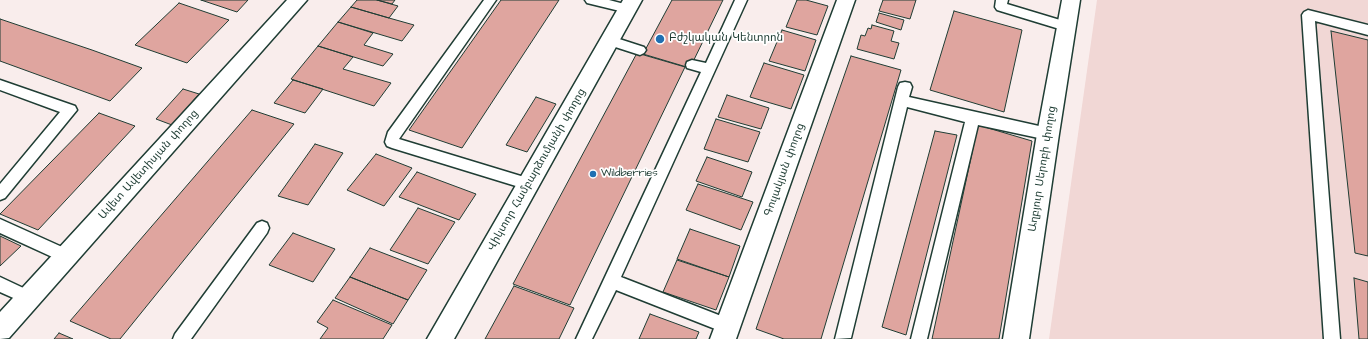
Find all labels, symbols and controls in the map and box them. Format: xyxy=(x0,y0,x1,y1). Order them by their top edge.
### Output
place label: Բժշկական Կենտրոն xyxy=(669,32,783,46)
marker: Բժշկական Կենտրոն xyxy=(654,33,666,45)
street label: Վիկտոր Համբարձումյանի փողոց xyxy=(485,86,589,254)
street label: Աղբյուր Սերոբի փողոց xyxy=(1027,105,1059,233)
street label: Ավետ Ավետիսյան փողոց xyxy=(96,107,202,223)
street label: Գուլակյան փողոց xyxy=(762,122,808,218)
place label: Wildberries xyxy=(601,167,658,181)
marker: Wildberries xyxy=(588,169,598,179)

